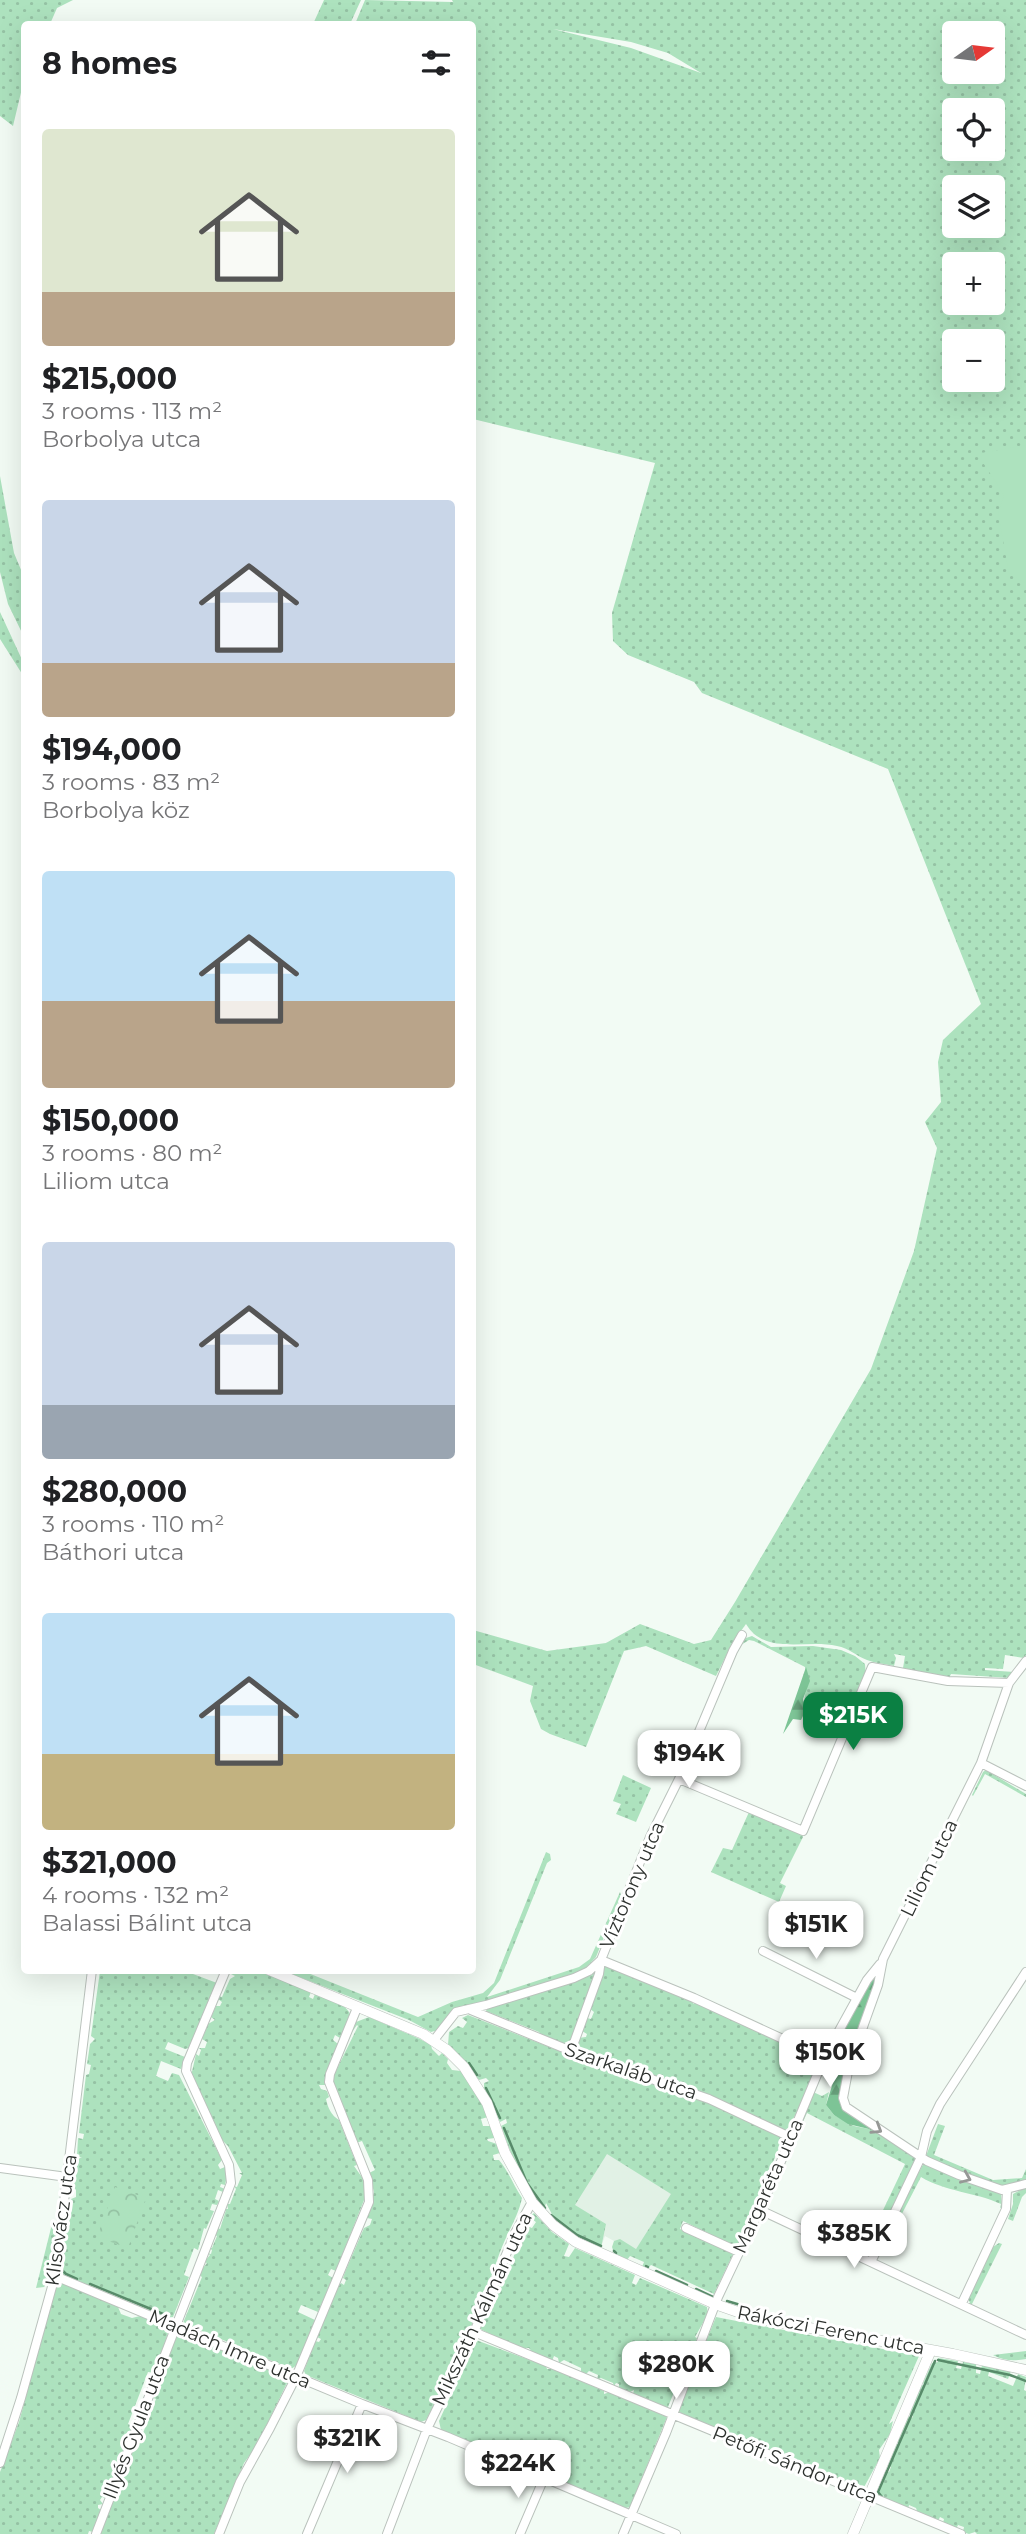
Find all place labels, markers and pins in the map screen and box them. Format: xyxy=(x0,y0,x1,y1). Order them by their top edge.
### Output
pin: $215K xyxy=(804,1692,902,1752)
pin: $194K xyxy=(640,1730,738,1790)
pin: $151K xyxy=(767,1902,865,1961)
pin: $150K xyxy=(781,2030,879,2089)
pin: $385K xyxy=(805,2210,903,2270)
pin: $280K xyxy=(627,2342,725,2401)
pin: $321K xyxy=(298,2416,396,2475)
pin: $224K xyxy=(469,2440,567,2500)

